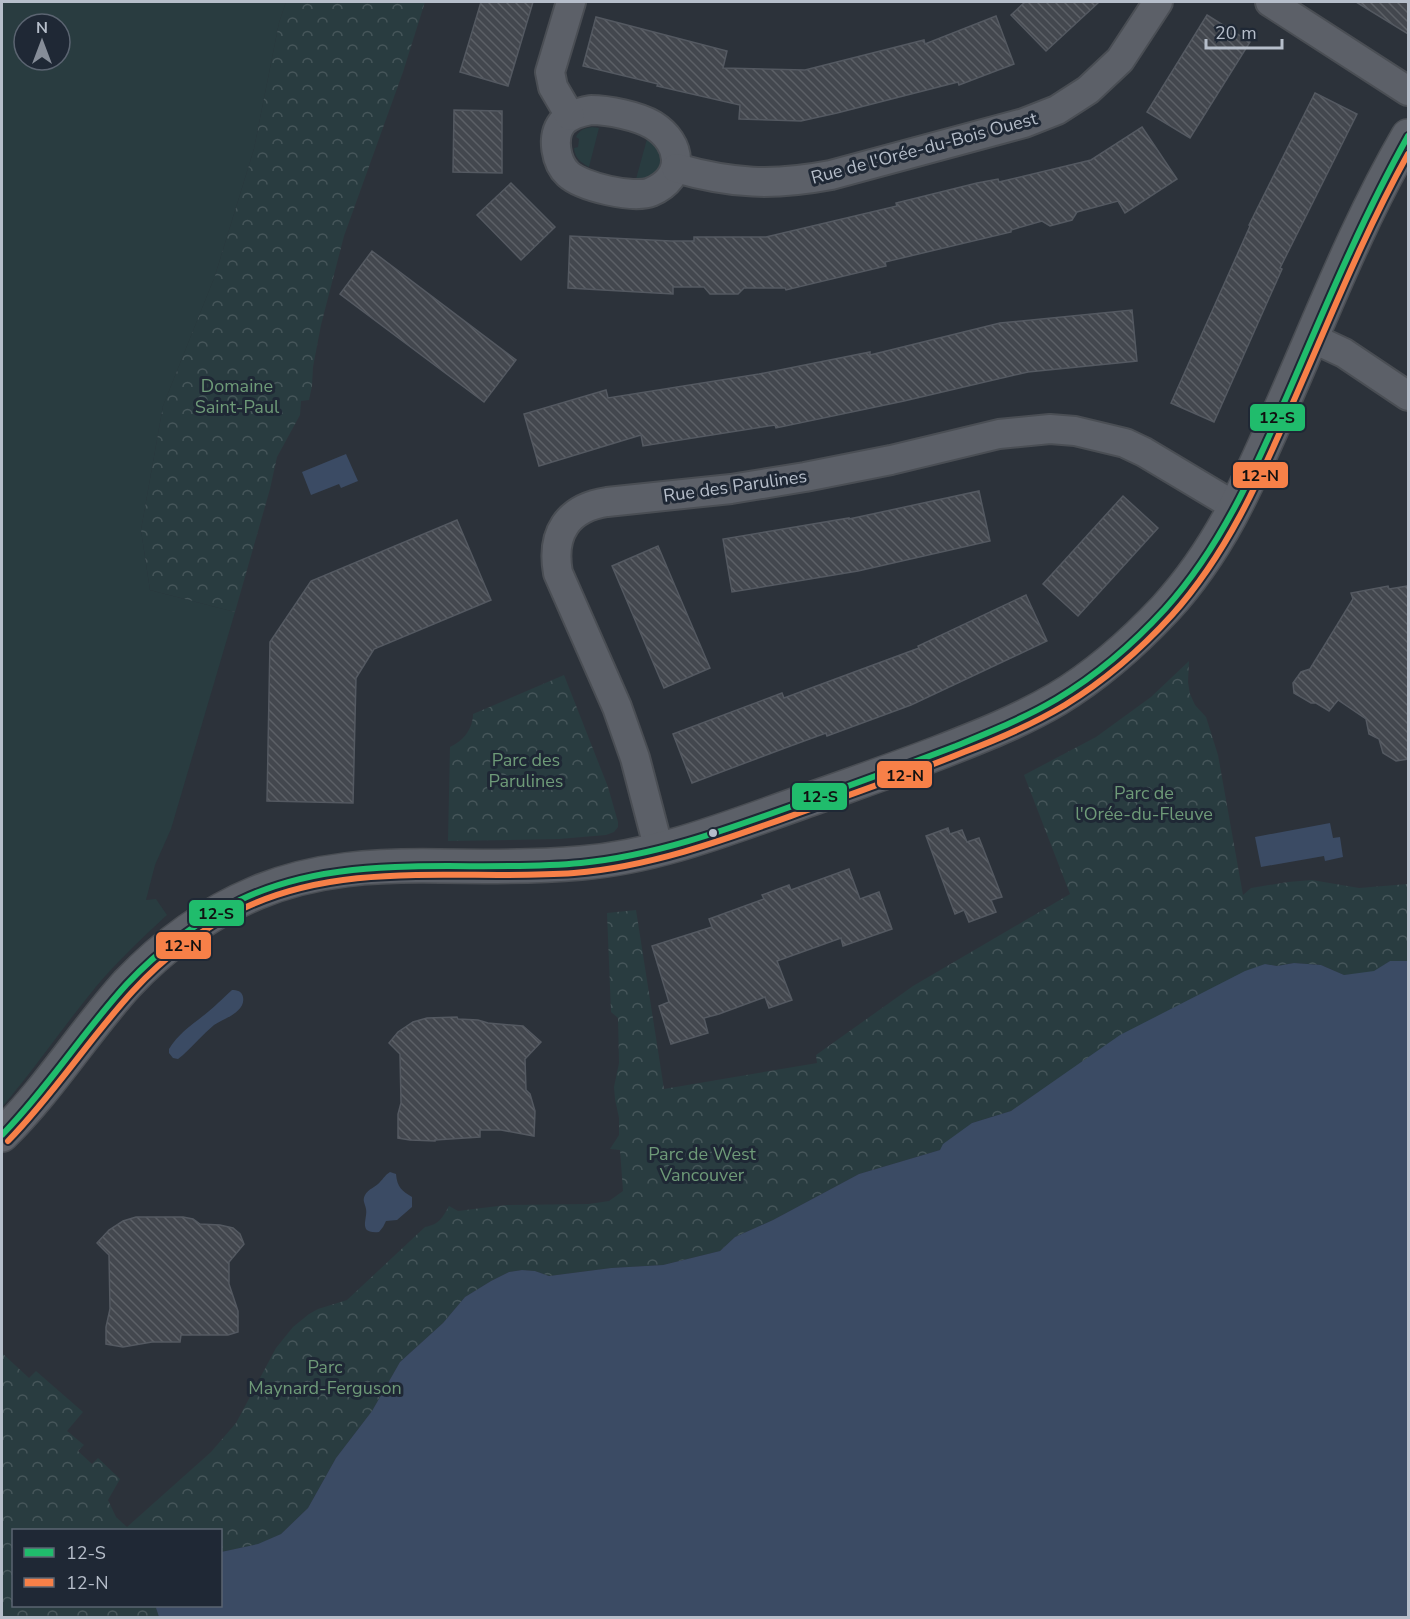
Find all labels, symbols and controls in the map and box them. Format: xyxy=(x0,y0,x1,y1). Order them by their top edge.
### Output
north arrow xyxy=(12,12,72,72)
scale bar xyxy=(1206,12,1282,50)
text: N xyxy=(36,17,48,39)
text: 20 m xyxy=(1215,21,1257,45)
street label: Rue de l'Orée-du-Bois Ouest xyxy=(808,106,1040,190)
park label: Domaine Saint-Paul xyxy=(195,374,280,419)
line badge: 12-S xyxy=(1249,403,1306,432)
text: 12-S xyxy=(1259,407,1295,429)
line badge: 12-N xyxy=(1232,461,1289,489)
street label: Rue des Parulines xyxy=(662,464,808,508)
text: 12-N xyxy=(1241,465,1279,487)
park label: Parc des Parulines xyxy=(488,748,564,793)
line badge: 12-N xyxy=(876,760,933,789)
text: 12-N xyxy=(886,765,924,787)
park label: Parc de l'Orée-du-Fleuve xyxy=(1075,781,1213,826)
line badge: 12-S xyxy=(791,782,848,811)
text: 12-S xyxy=(802,786,838,808)
unlabelled marker xyxy=(707,827,719,839)
line badge: 12-S xyxy=(188,899,245,927)
text: 12-S xyxy=(198,903,234,925)
line badge: 12-N xyxy=(155,931,212,960)
text: 12-N xyxy=(164,935,202,957)
park label: Parc de West Vancouver xyxy=(648,1142,757,1187)
park label: Parc Maynard-Ferguson xyxy=(248,1355,402,1400)
legend xyxy=(12,1529,222,1607)
text: 12-S xyxy=(66,1541,106,1565)
text: 12-N xyxy=(66,1571,109,1595)

